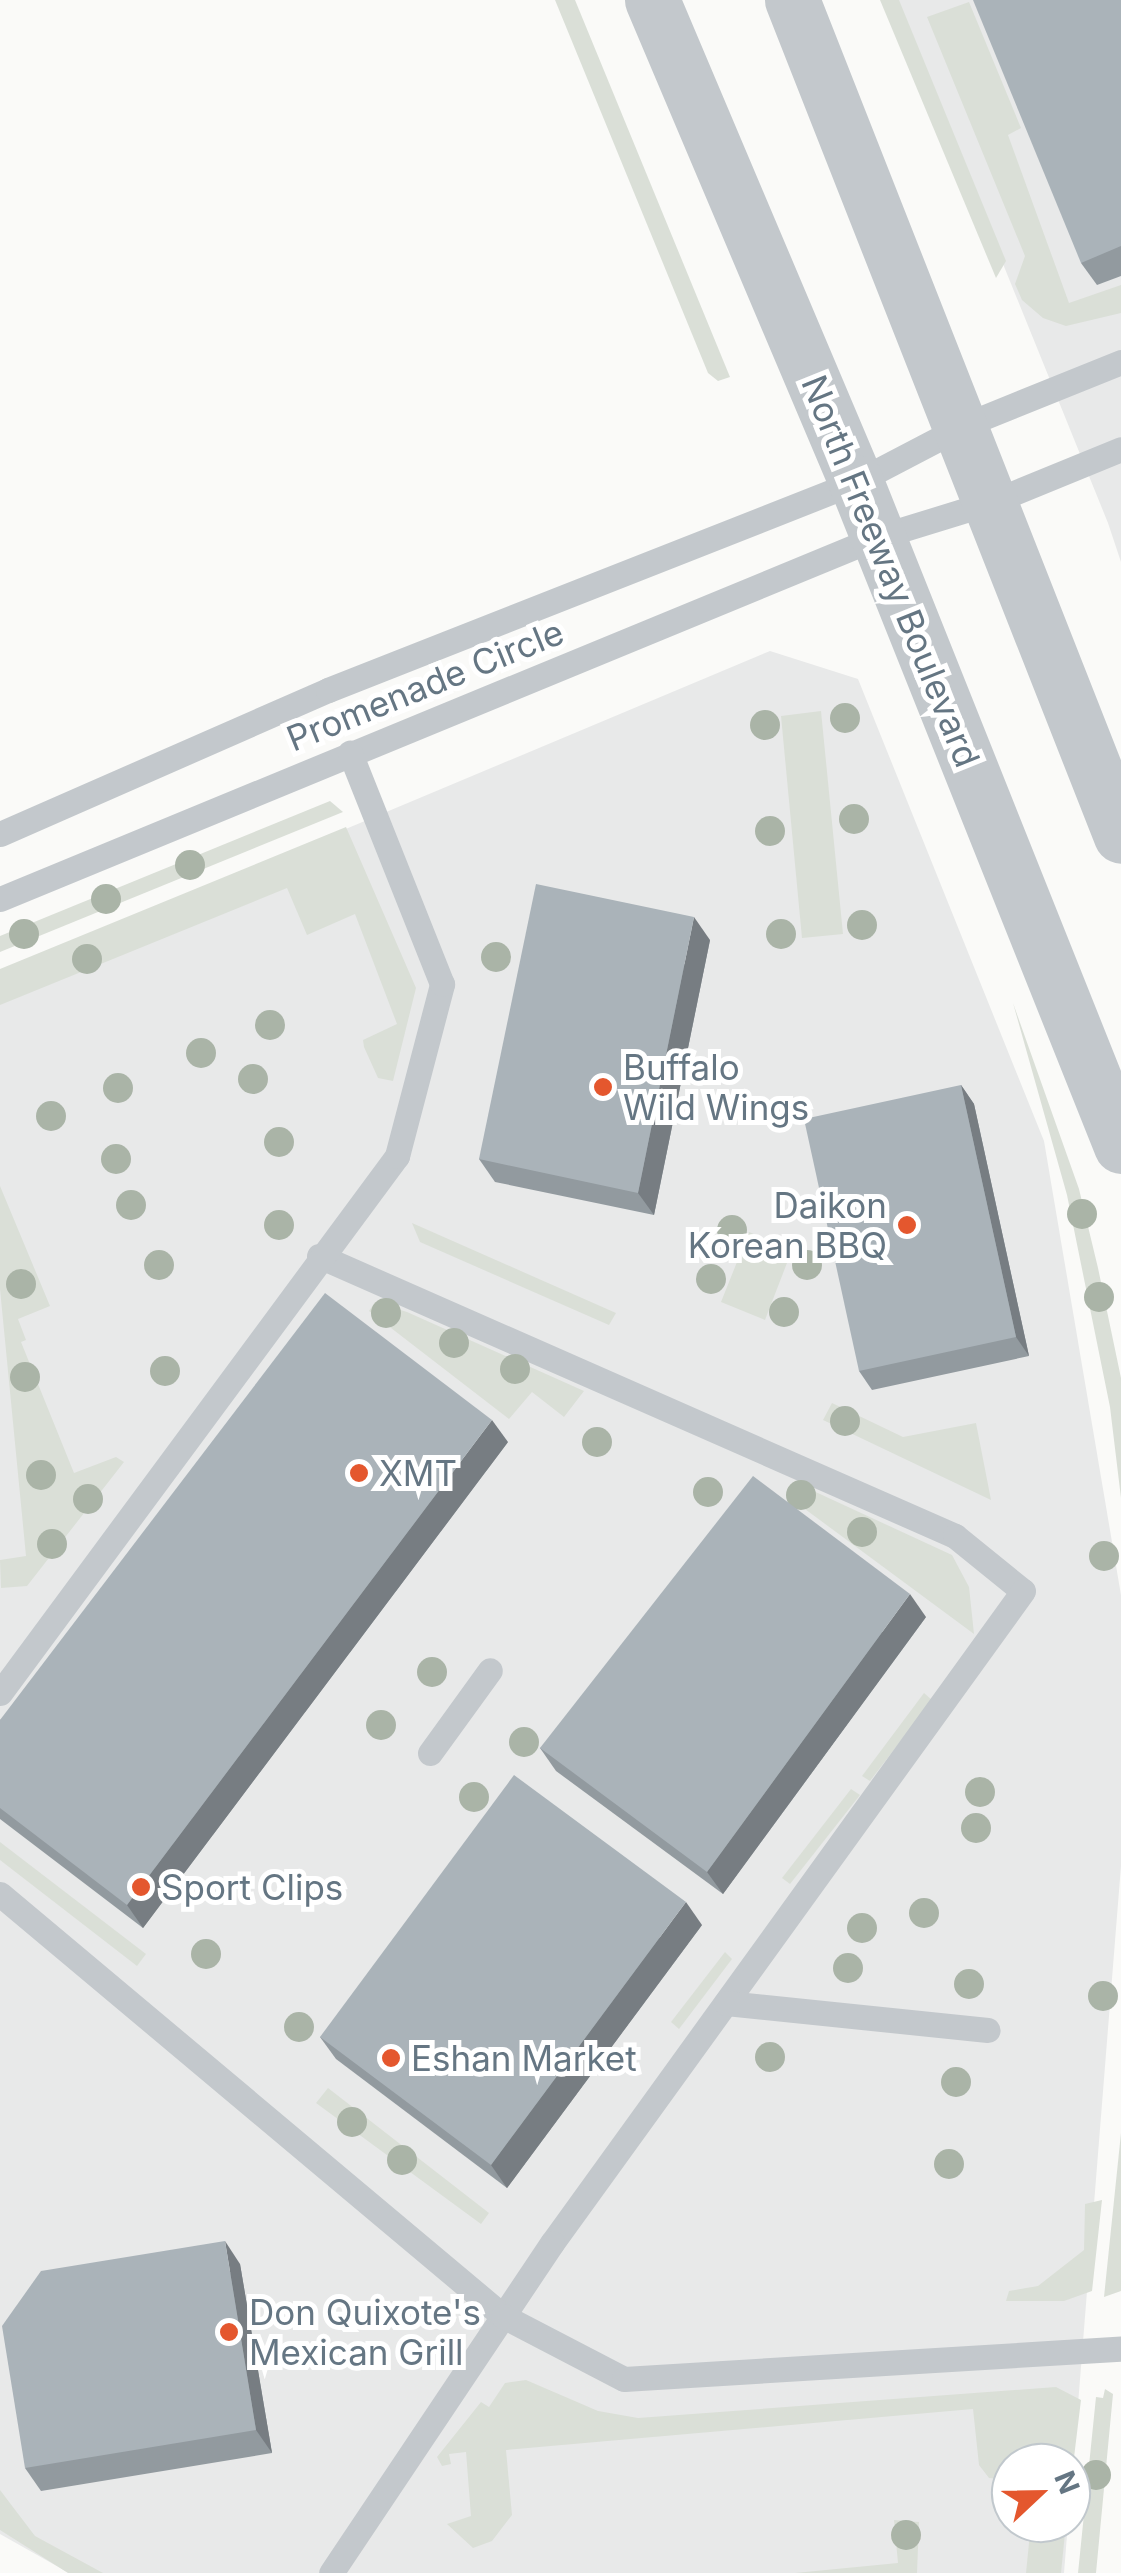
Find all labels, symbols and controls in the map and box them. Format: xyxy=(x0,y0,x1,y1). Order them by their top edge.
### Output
street label: North Freeway Boulevard xyxy=(793,369,989,773)
street label: Promenade Circle xyxy=(281,610,569,760)
place label: Buffalo Wild Wings xyxy=(623,1046,809,1128)
marker: Buffalo Wild Wings xyxy=(592,1076,614,1098)
place label: Daikon Korean BBQ xyxy=(688,1184,887,1266)
marker: Daikon Korean BBQ xyxy=(896,1214,918,1236)
place label: XMT xyxy=(379,1452,457,1494)
marker: XMT xyxy=(348,1462,370,1484)
place label: Sport Clips xyxy=(161,1866,343,1908)
marker: Sport Clips xyxy=(130,1876,152,1898)
place label: Eshan Market xyxy=(411,2037,637,2079)
marker: Eshan Market xyxy=(380,2047,402,2069)
place label: Don Quixote's Mexican Grill xyxy=(249,2291,481,2373)
marker: Don Quixote's Mexican Grill xyxy=(218,2321,240,2343)
north arrow xyxy=(991,2443,1091,2543)
text: N xyxy=(1047,2466,1087,2499)

